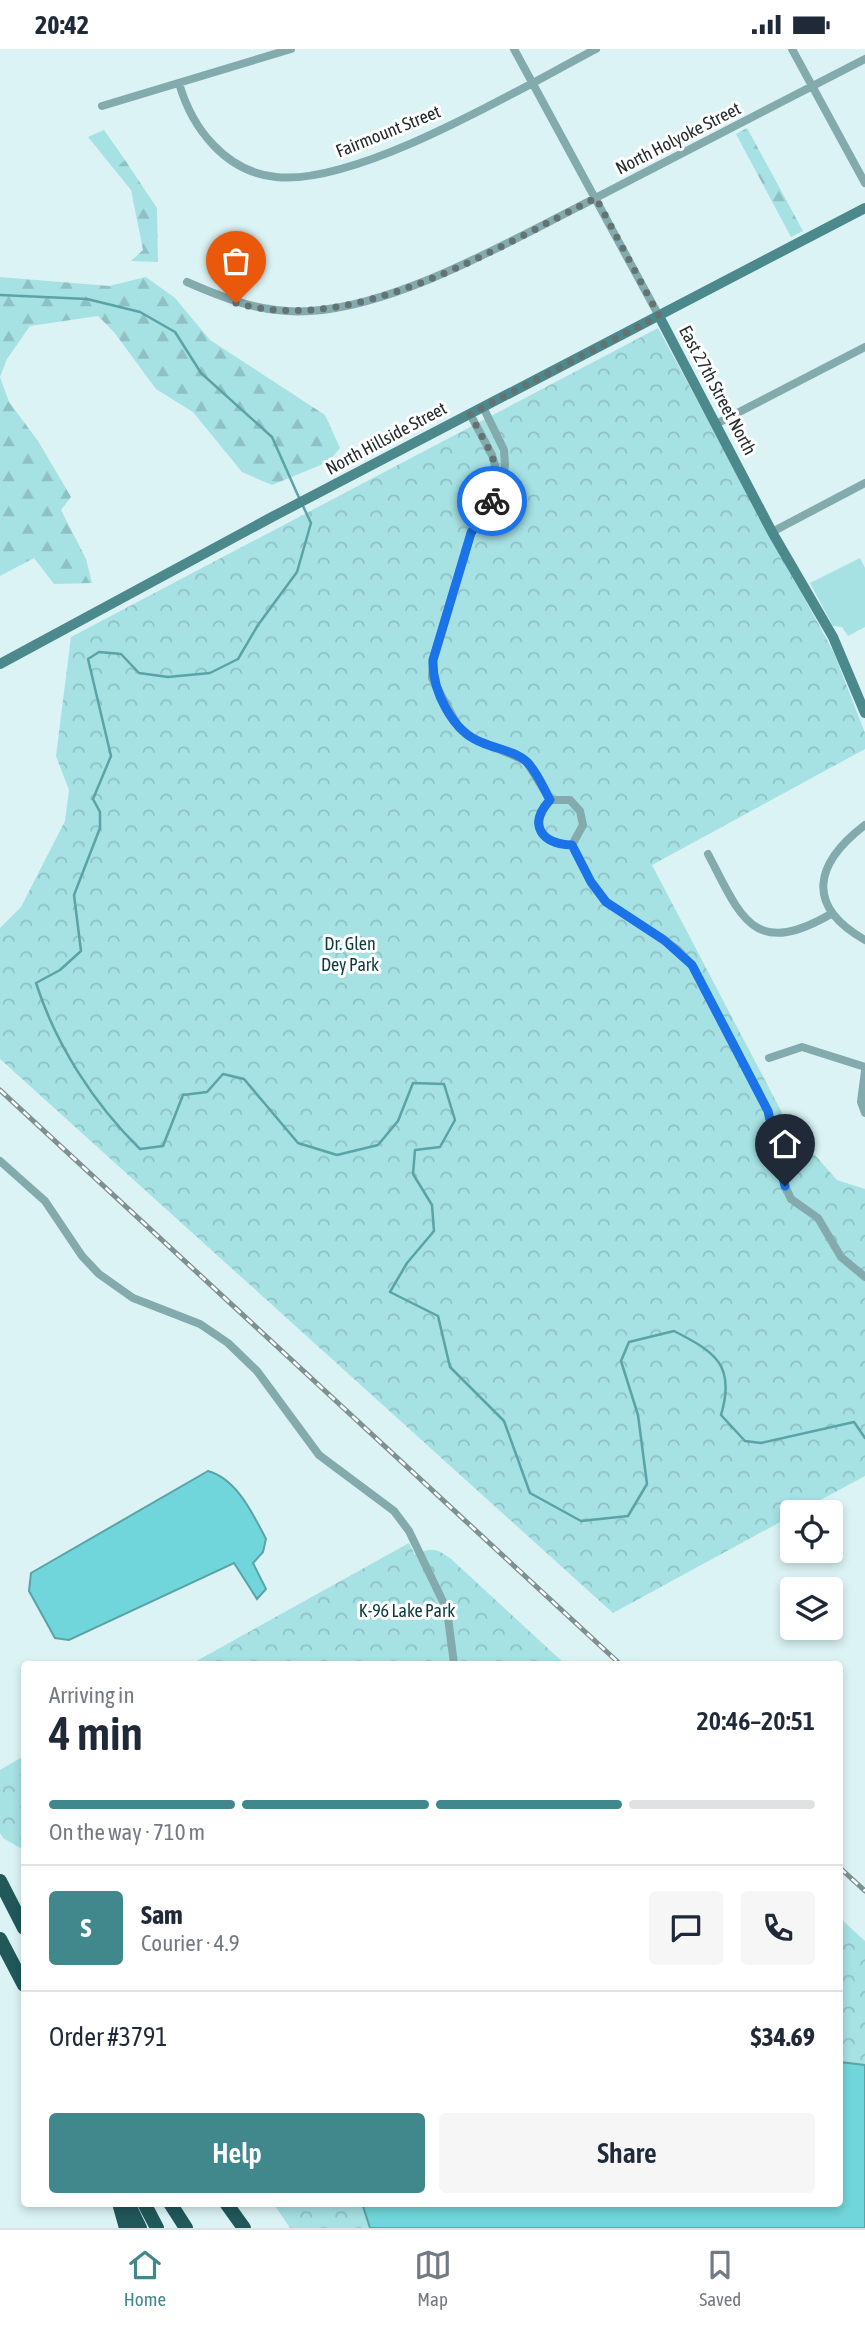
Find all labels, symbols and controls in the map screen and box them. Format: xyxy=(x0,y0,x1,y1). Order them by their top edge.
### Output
text: 20:42 xyxy=(35,10,89,40)
street label: North Holyoke Street xyxy=(612,97,744,179)
street label: Fairmount Street xyxy=(333,101,443,161)
pin xyxy=(206,231,266,303)
icon: bag xyxy=(217,242,255,280)
street label: East 27th Street North xyxy=(675,322,761,458)
street label: North Hillside Street xyxy=(322,397,450,479)
courier xyxy=(457,466,527,536)
icon: bike xyxy=(473,482,511,520)
park label: Dr. Glen Dey Park xyxy=(321,933,379,975)
pin xyxy=(755,1114,815,1186)
icon: home xyxy=(766,1125,804,1163)
map controls xyxy=(780,1500,843,1640)
button: locate xyxy=(780,1500,843,1563)
button: layers xyxy=(780,1577,843,1640)
park label: K-96 Lake Park xyxy=(359,1600,455,1621)
text: Arriving in xyxy=(49,1682,135,1708)
text: 20:46–20:51 xyxy=(697,1706,815,1736)
text: 4 min xyxy=(49,1707,143,1760)
text: On the way · 710 m xyxy=(49,1819,205,1845)
button: chat xyxy=(649,1891,723,1965)
button: phone xyxy=(741,1891,815,1965)
text: Sam xyxy=(141,1900,183,1930)
text: S xyxy=(81,1913,91,1943)
text: Courier · 4.9 xyxy=(141,1930,240,1956)
text: Order #3791 xyxy=(49,2022,168,2052)
text: $34.69 xyxy=(751,2022,815,2052)
button: Help xyxy=(49,2113,425,2193)
button: Share xyxy=(439,2113,815,2193)
tab: Home xyxy=(124,2246,166,2310)
tab: Map xyxy=(414,2246,452,2310)
tab: Saved xyxy=(699,2246,741,2310)

